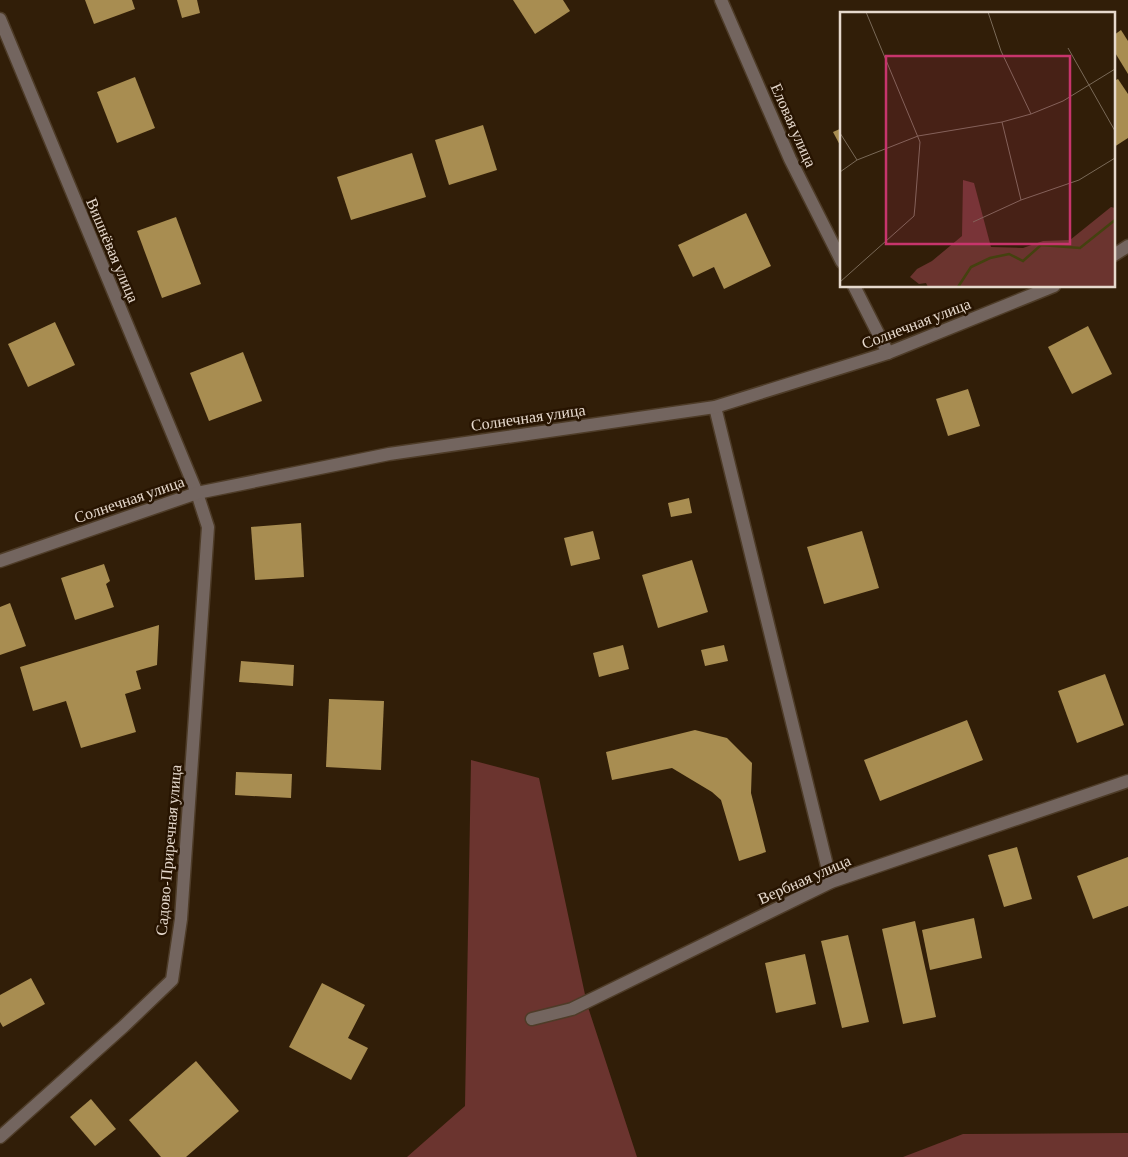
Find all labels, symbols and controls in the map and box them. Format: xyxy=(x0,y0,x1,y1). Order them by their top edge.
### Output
inset map xyxy=(840,12,1116,288)
street label: Еловая улица xyxy=(767,81,820,170)
street label: Вишнёвая улица xyxy=(82,196,142,305)
street label: Солнечная улица xyxy=(859,295,973,353)
street label: Солнечная улица xyxy=(470,401,586,435)
street label: Солнечная улица xyxy=(72,473,187,527)
street label: Садово-Приречная улица xyxy=(153,764,185,936)
street label: Вербная улица xyxy=(755,851,853,908)

